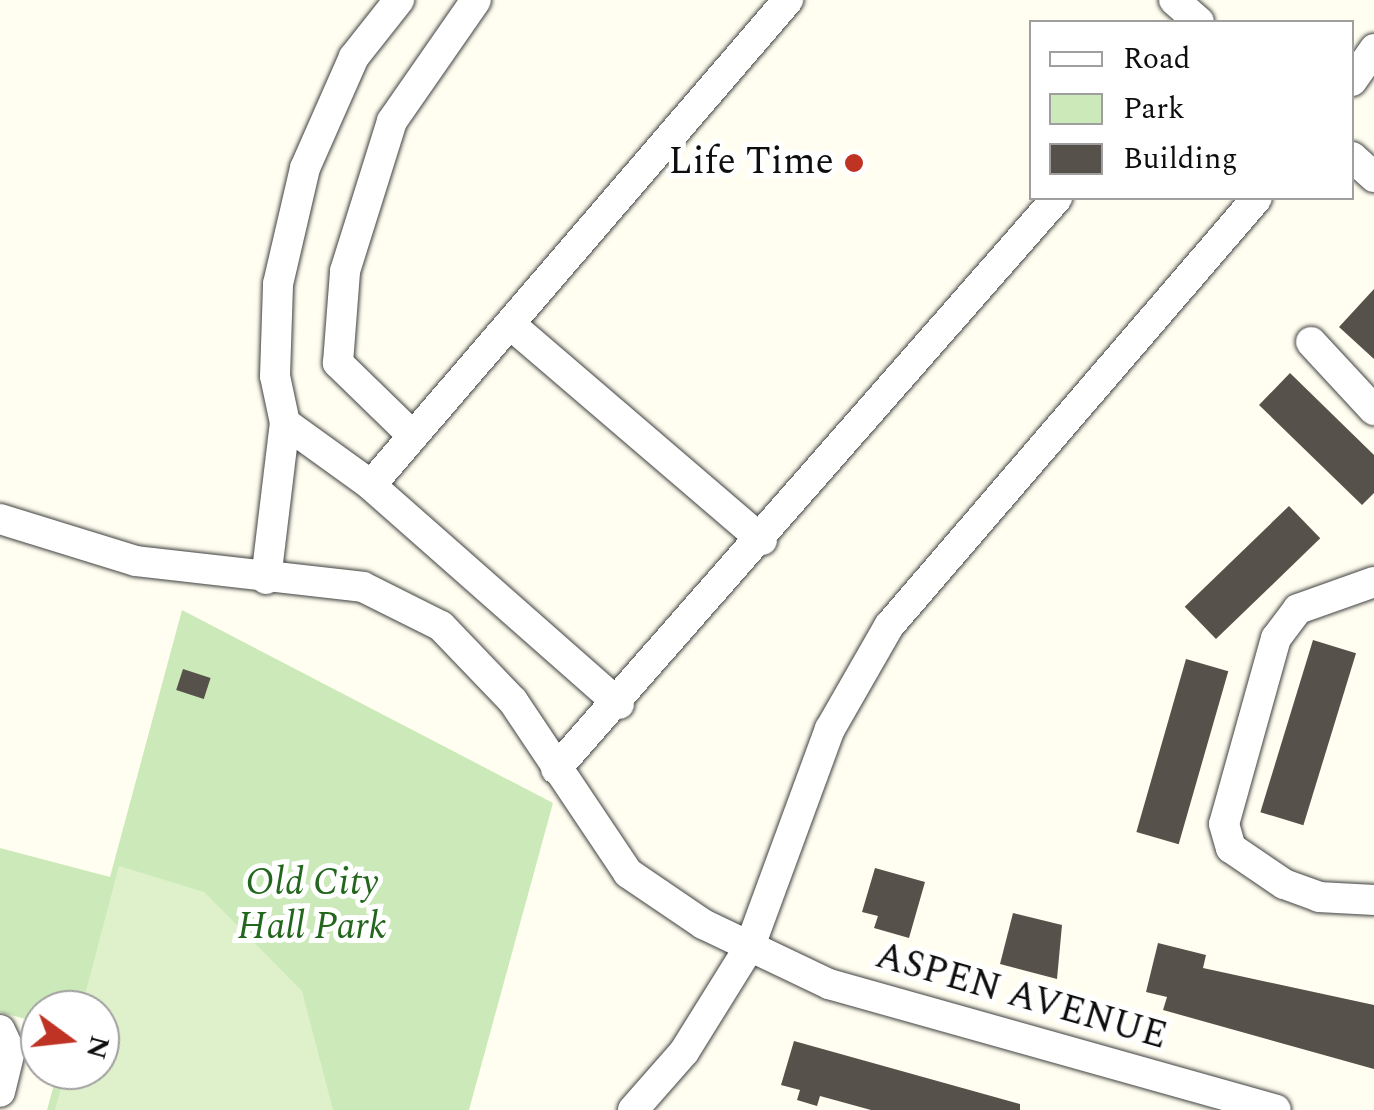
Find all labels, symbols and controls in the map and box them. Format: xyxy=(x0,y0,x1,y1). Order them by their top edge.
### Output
legend xyxy=(1029,20,1354,200)
text: Road xyxy=(1123,36,1191,82)
text: Park xyxy=(1123,86,1185,132)
text: Building xyxy=(1123,136,1238,182)
place label: Life Time xyxy=(669,140,834,186)
marker: Life Time xyxy=(843,152,865,174)
park label: Old City Hall Park xyxy=(238,861,386,951)
street label: ASPEN AVENUE xyxy=(870,934,1172,1060)
north arrow xyxy=(20,990,120,1090)
text: N xyxy=(74,1031,121,1064)

